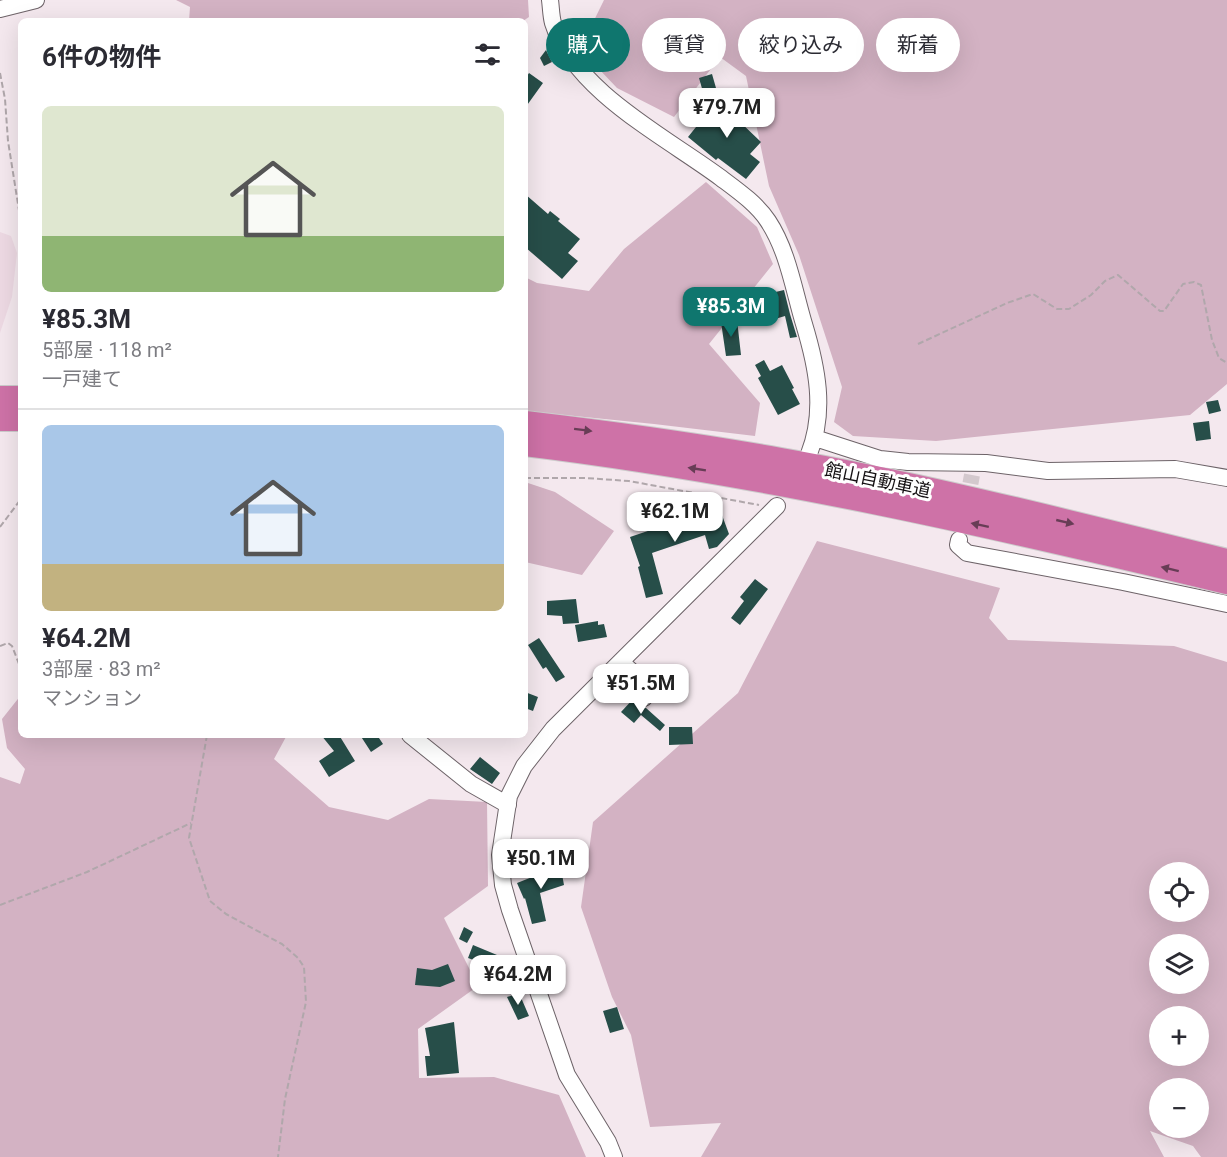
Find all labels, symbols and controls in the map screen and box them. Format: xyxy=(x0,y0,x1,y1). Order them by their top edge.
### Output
chip: 購入 xyxy=(546,18,630,72)
chip: 賃貸 xyxy=(642,18,726,72)
chip: 絞り込み xyxy=(738,18,864,72)
chip: 新着 xyxy=(876,18,960,72)
icon: filters xyxy=(471,38,504,71)
text: 6件の物件 xyxy=(42,42,161,72)
pin: ¥79.7M xyxy=(678,88,776,139)
text: ¥79.7M xyxy=(693,95,761,119)
icon: home xyxy=(219,145,327,253)
pin: ¥85.3M xyxy=(682,287,780,338)
text: ¥85.3M xyxy=(697,294,765,318)
text: ¥85.3M xyxy=(42,304,131,334)
text: 5部屋 · 118 m² xyxy=(42,338,172,362)
text: 一戸建て xyxy=(42,367,122,391)
one-way arrow xyxy=(574,425,593,434)
street label: 館山自動車道 xyxy=(823,459,933,501)
icon: home xyxy=(219,464,327,572)
one-way arrow xyxy=(687,464,706,473)
pin: ¥62.1M xyxy=(626,492,724,543)
text: ¥62.1M xyxy=(641,499,709,523)
one-way arrow xyxy=(1056,518,1075,527)
one-way arrow xyxy=(970,520,989,529)
one-way arrow xyxy=(1161,563,1179,573)
text: ¥64.2M xyxy=(42,623,131,653)
text: 3部屋 · 83 m² xyxy=(42,657,161,681)
pin: ¥51.5M xyxy=(592,664,690,715)
text: ¥51.5M xyxy=(607,671,675,695)
text: マンション xyxy=(42,686,142,710)
pin: ¥50.1M xyxy=(492,839,590,890)
text: ¥50.1M xyxy=(507,846,575,870)
map controls xyxy=(1149,862,1209,1138)
button: locate xyxy=(1149,862,1209,922)
button: layers xyxy=(1149,934,1209,994)
pin: ¥64.2M xyxy=(469,955,567,1006)
text: ¥64.2M xyxy=(484,962,552,986)
button: + xyxy=(1149,1006,1209,1066)
button: − xyxy=(1149,1078,1209,1138)

